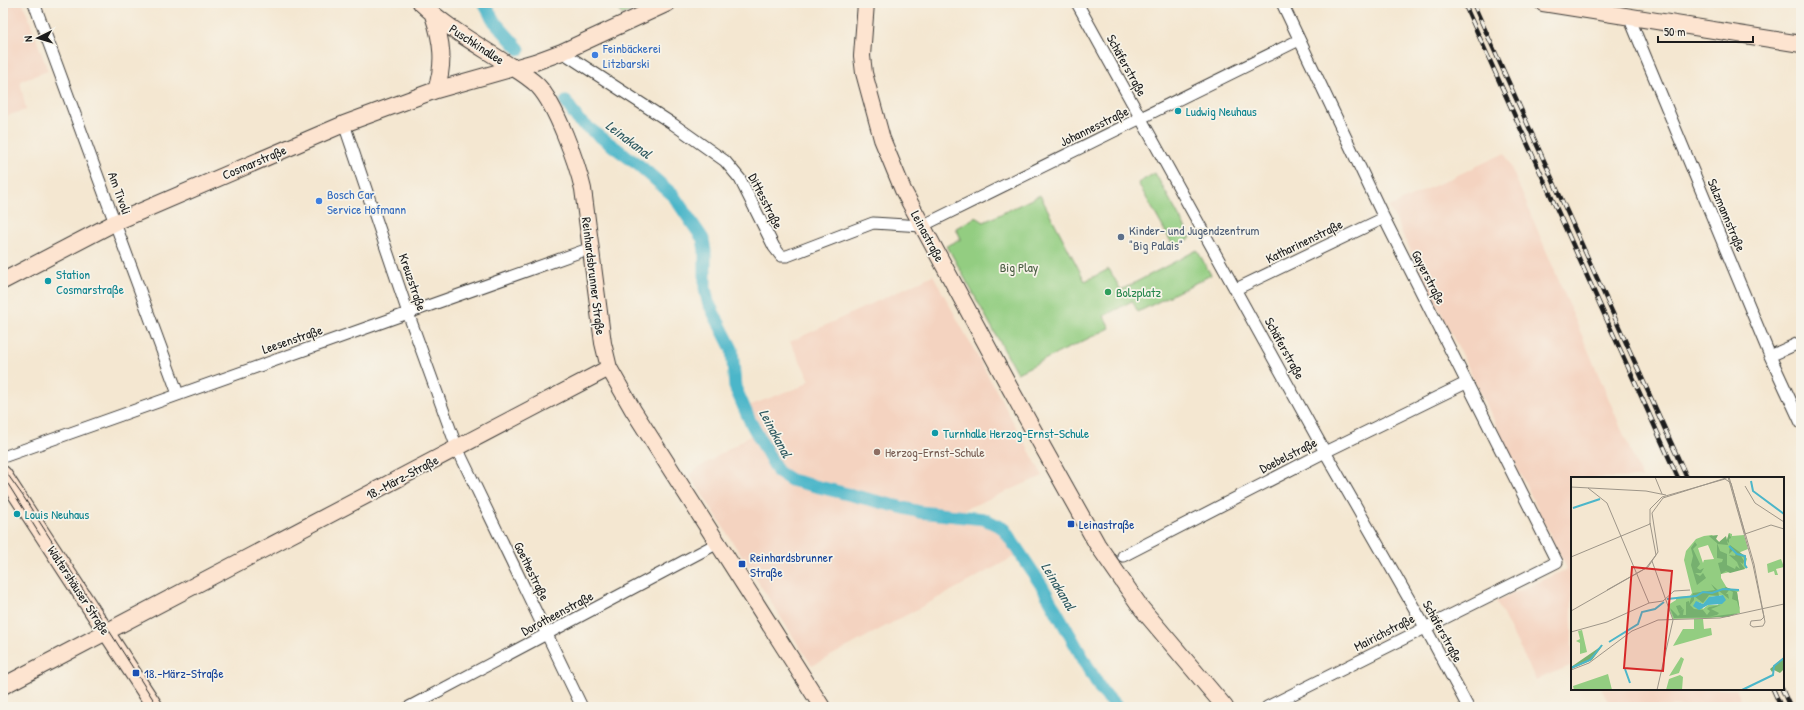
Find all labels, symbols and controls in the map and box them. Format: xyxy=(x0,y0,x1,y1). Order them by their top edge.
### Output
north arrow xyxy=(18,18,58,58)
scale bar xyxy=(1658,18,1753,44)
street label: Puschkinallee xyxy=(446,20,508,68)
text: 50 m xyxy=(1664,23,1685,40)
street label: Schäferstraße xyxy=(1103,31,1151,99)
text: N xyxy=(21,35,35,42)
place label: Feinbäckerei Litzbarski xyxy=(602,39,661,72)
marker: Feinbäckerei Litzbarski xyxy=(590,50,600,60)
street label: Johannesstraße xyxy=(1057,102,1131,150)
place label: Ludwig Neuhaus xyxy=(1186,102,1257,120)
marker: Ludwig Neuhaus xyxy=(1173,106,1183,116)
water label: Leinakanal xyxy=(602,116,657,163)
street label: Cosmarstraße xyxy=(219,140,289,184)
street label: Am Tivoli xyxy=(104,169,136,217)
street label: Dittesstraße xyxy=(744,170,788,232)
street label: Salzmannstraße xyxy=(1704,176,1750,254)
place label: Bosch Car Service Hofmann xyxy=(327,185,406,218)
marker: Bosch Car Service Hofmann xyxy=(314,196,324,206)
street label: Leinastraße xyxy=(907,207,949,265)
street label: Katharinenstraße xyxy=(1263,215,1345,267)
street label: Reinhardsbrunner Straße xyxy=(578,216,610,336)
place label: Kinder- und Jugendzentrum "Big Palais" xyxy=(1129,221,1259,254)
marker: Kinder- und Jugendzentrum "Big Palais" xyxy=(1116,232,1126,242)
street label: Gayerstraße xyxy=(1408,247,1450,307)
street label: Kreuzstraße xyxy=(395,251,431,313)
park label: Big Play xyxy=(1000,258,1039,276)
place label: Station Cosmarstraße xyxy=(56,265,124,298)
marker: Station Cosmarstraße xyxy=(43,276,53,286)
place label: Bolzplatz xyxy=(1116,283,1161,301)
marker: Bolzplatz xyxy=(1103,287,1113,297)
street label: Schäferstraße xyxy=(1261,314,1309,382)
street label: Leesenstraße xyxy=(259,320,325,358)
water label: Leinakanal xyxy=(755,405,797,462)
place label: Turnhalle Herzog-Ernst-Schule xyxy=(943,424,1089,442)
marker: Turnhalle Herzog-Ernst-Schule xyxy=(930,428,940,438)
street label: Doebelstraße xyxy=(1256,433,1320,477)
place label: Herzog-Ernst-Schule xyxy=(885,443,985,461)
marker: Herzog-Ernst-Schule xyxy=(872,447,882,457)
street label: 18.-März-Straße xyxy=(363,450,441,504)
inset map xyxy=(1571,477,1784,690)
place label: Louis Neuhaus xyxy=(25,505,89,523)
marker: Louis Neuhaus xyxy=(12,509,22,519)
place label: Leinastraße xyxy=(1079,515,1135,533)
marker: Leinastraße xyxy=(1066,519,1076,529)
street label: Goethestraße xyxy=(510,539,554,603)
street label: Waltershäuser Straße xyxy=(43,542,115,638)
place label: Reinhardsbrunner Straße xyxy=(750,548,833,581)
marker: Reinhardsbrunner Straße xyxy=(737,559,747,569)
water label: Leinakanal xyxy=(1037,559,1081,615)
street label: Dorotheenstraße xyxy=(518,586,596,640)
street label: Schäferstraße xyxy=(1419,597,1467,665)
street label: Mairichstraße xyxy=(1351,609,1417,655)
place label: 18.-März-Straße xyxy=(144,664,224,682)
marker: 18.-März-Straße xyxy=(131,668,141,678)

